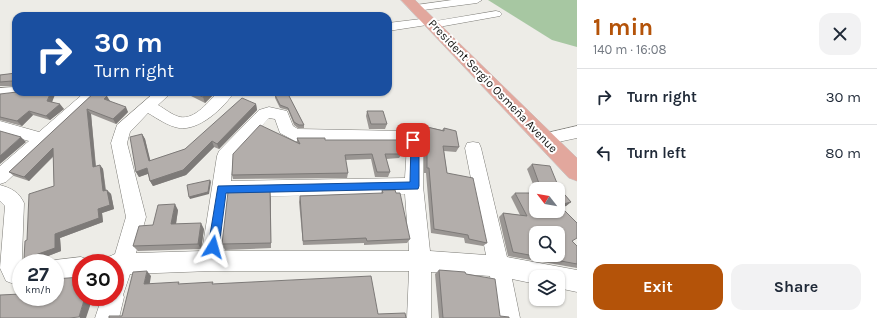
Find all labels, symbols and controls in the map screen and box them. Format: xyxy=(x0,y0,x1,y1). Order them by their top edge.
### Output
text: 1 min xyxy=(593,13,653,41)
button: close xyxy=(819,13,861,55)
street label: President Sergio Osmeña Avenue xyxy=(425,16,561,156)
text: 30 m xyxy=(94,26,163,59)
icon: right xyxy=(28,28,80,80)
text: 140 m · 16:08 xyxy=(593,42,666,57)
text: Turn right xyxy=(94,60,174,82)
icon: right xyxy=(593,86,615,108)
text: Turn right xyxy=(627,88,697,106)
text: 30 m xyxy=(826,88,861,106)
pin xyxy=(396,123,430,157)
icon: arrive xyxy=(402,129,424,151)
icon: left xyxy=(593,142,615,164)
text: Turn left xyxy=(627,144,686,162)
text: 80 m xyxy=(825,144,861,162)
north arrow xyxy=(529,182,565,218)
map controls xyxy=(529,182,565,306)
position arrow xyxy=(192,226,234,268)
button: search xyxy=(529,226,565,262)
speed limit sign: 30 xyxy=(72,254,124,306)
text: 27 xyxy=(27,263,49,286)
button: Exit xyxy=(593,264,723,310)
button: Share xyxy=(731,264,861,310)
button: layers xyxy=(529,270,565,306)
text: km/h xyxy=(25,284,51,296)

